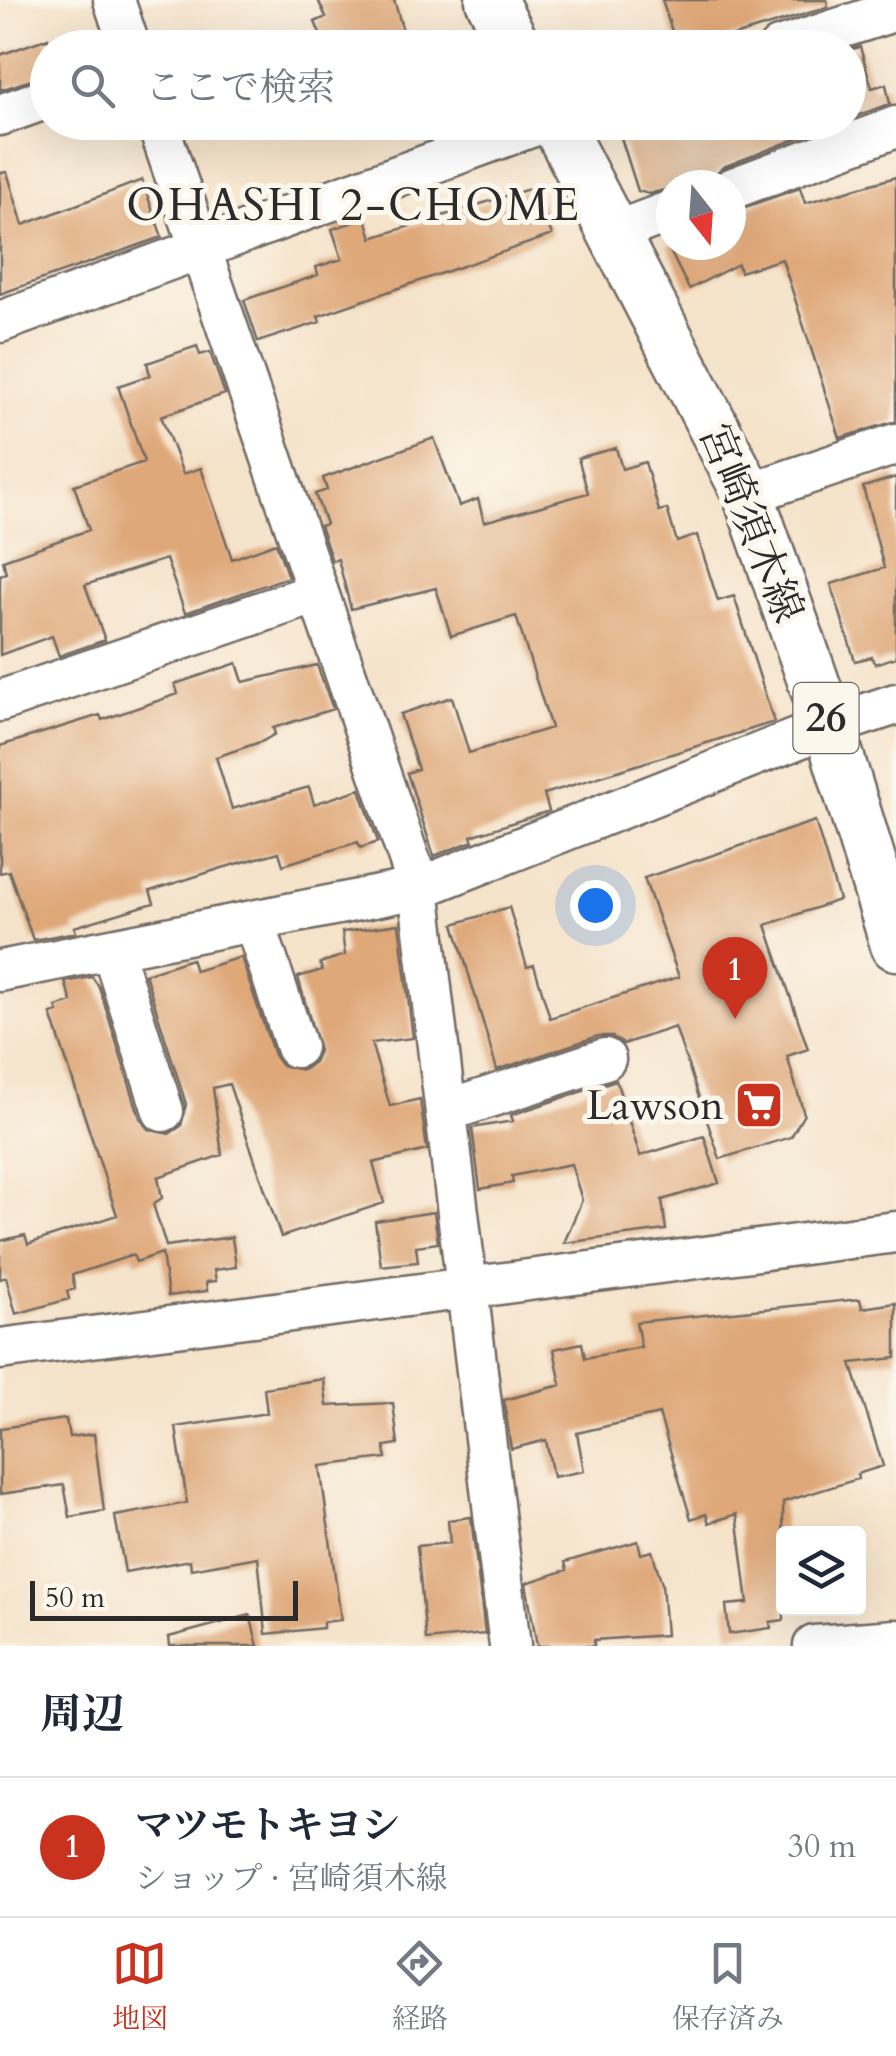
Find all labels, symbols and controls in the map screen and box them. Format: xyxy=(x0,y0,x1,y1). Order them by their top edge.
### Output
search box xyxy=(30,30,866,140)
icon: search xyxy=(65,58,120,113)
text: ここで検索 xyxy=(145,62,335,114)
north arrow xyxy=(656,170,746,260)
district label: OHASHI 2-CHOME xyxy=(126,175,582,236)
street label: 宮崎須木線 xyxy=(685,415,817,631)
road number: 26 xyxy=(794,683,858,753)
your location xyxy=(570,880,621,931)
pin: 1 xyxy=(702,936,768,1019)
place label: Lawson xyxy=(586,1077,724,1134)
supermarket icon: Lawson xyxy=(733,1079,785,1131)
map controls xyxy=(776,1526,866,1616)
button: layers xyxy=(776,1526,866,1616)
scale bar xyxy=(30,1576,298,1620)
text: 50 m xyxy=(45,1579,105,1617)
text: 周辺 xyxy=(40,1686,124,1743)
text: マツモトキヨシ xyxy=(135,1800,400,1852)
text: 1 xyxy=(64,1825,81,1869)
text: 30 m xyxy=(788,1825,856,1869)
text: ショップ · 宮崎須木線 xyxy=(135,1857,448,1901)
tab: 地図 xyxy=(112,1936,168,2038)
tab: 経路 xyxy=(392,1936,448,2038)
tab: 保存済み xyxy=(672,1936,784,2038)

